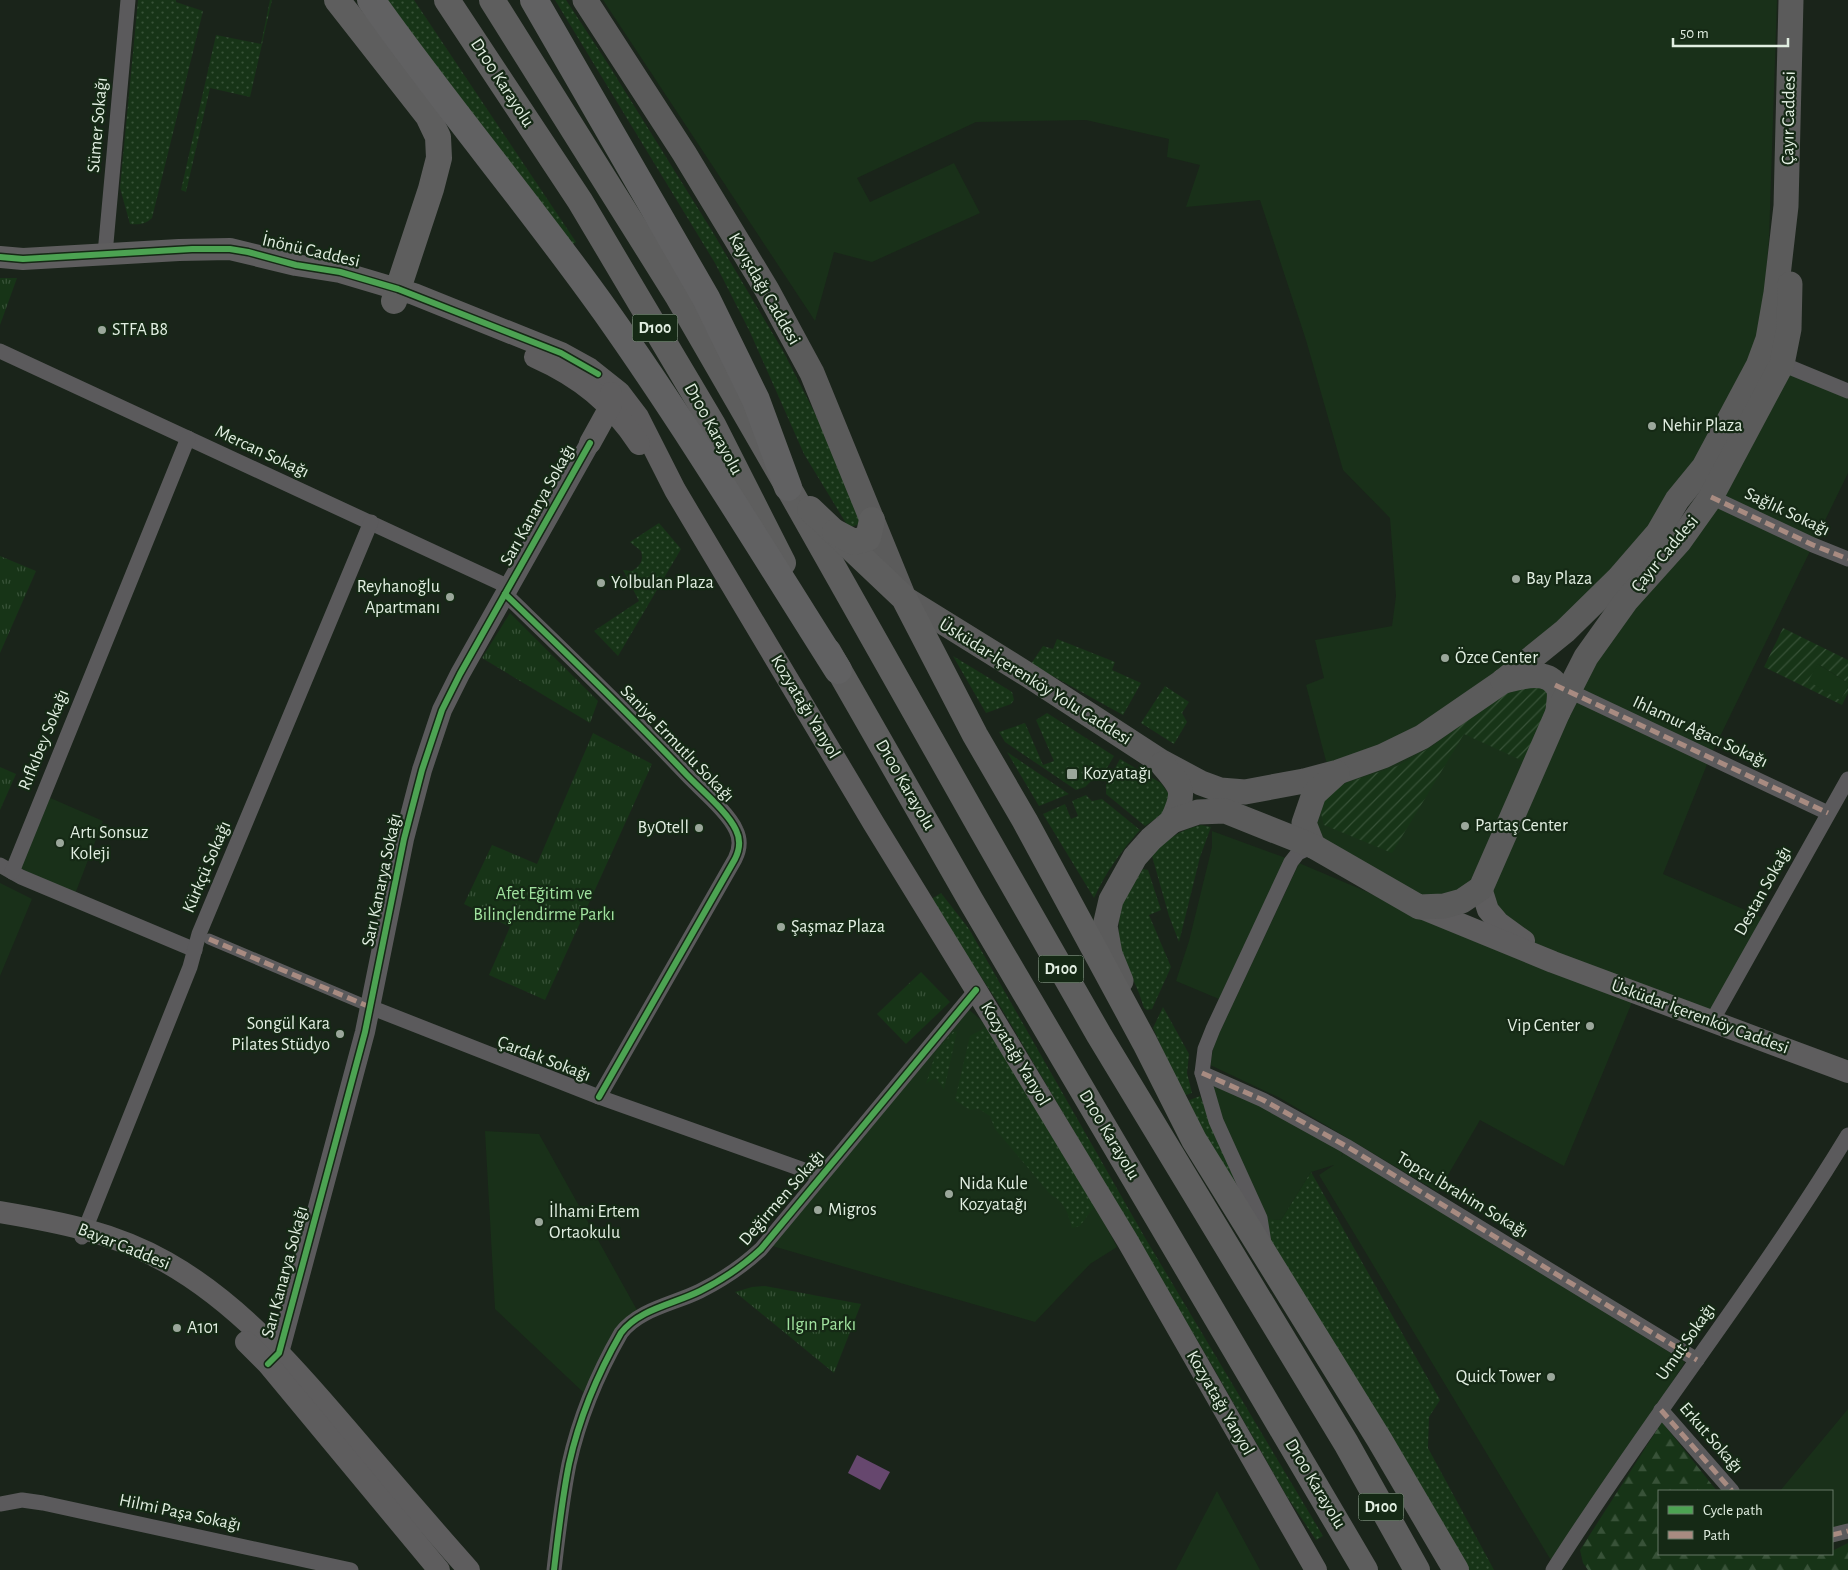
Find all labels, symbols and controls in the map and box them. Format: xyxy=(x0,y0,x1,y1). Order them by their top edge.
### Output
scale bar xyxy=(1673,15,1788,47)
text: 50 m xyxy=(1680,26,1709,41)
street label: D100 Karayolu xyxy=(467,36,537,130)
street label: Çayır Caddesi xyxy=(1779,71,1799,165)
street label: Sümer Sokağı xyxy=(85,77,111,173)
street label: İnönü Caddesi xyxy=(260,229,362,271)
street label: Kayışdağı Caddesi xyxy=(725,230,803,348)
road number: D100 xyxy=(632,314,678,342)
place label: STFA B8 xyxy=(112,321,168,339)
marker: STFA B8 xyxy=(96,324,108,336)
street label: D100 Karayolu xyxy=(681,380,745,478)
place label: Nehir Plaza xyxy=(1662,417,1743,435)
marker: Nehir Plaza xyxy=(1646,420,1658,432)
street label: Mercan Sokağı xyxy=(212,422,312,482)
street label: Sarı Kanarya Sokağı xyxy=(497,441,579,569)
street label: Sağlık Sokağı xyxy=(1742,485,1832,539)
street label: Çayır Caddesi xyxy=(1628,512,1702,596)
place label: Bay Plaza xyxy=(1526,570,1592,588)
marker: Bay Plaza xyxy=(1510,573,1522,585)
place label: Yolbulan Plaza xyxy=(611,574,714,592)
marker: Yolbulan Plaza xyxy=(595,577,607,589)
place label: Reyhanoğlu Apartmanı xyxy=(357,578,440,617)
marker: Reyhanoğlu Apartmanı xyxy=(444,591,456,603)
street label: Üsküdar-İçerenköy Yolu Caddesi xyxy=(936,614,1135,749)
place label: Özce Center xyxy=(1455,647,1538,667)
street label: Kozyatağı Yanyol xyxy=(767,652,843,762)
marker: Özce Center xyxy=(1439,652,1451,664)
street label: Saniye Ermutlu Sokağı xyxy=(617,682,737,806)
street label: Rıfkıbey Sokağı xyxy=(16,687,72,793)
street label: Ihlamur Ağacı Sokağı xyxy=(1630,693,1770,771)
street label: D100 Karayolu xyxy=(872,737,938,833)
place label: Kozyatağı xyxy=(1083,765,1151,783)
marker: Kozyatağı xyxy=(1065,767,1079,781)
street label: Sarı Kanarya Sokağı xyxy=(359,812,405,948)
place label: Partaş Center xyxy=(1475,817,1568,835)
street label: Kürkçü Sokağı xyxy=(180,819,234,915)
place label: ByOtell xyxy=(638,819,689,837)
marker: Partaş Center xyxy=(1459,820,1471,832)
marker: ByOtell xyxy=(693,822,705,834)
place label: Artı Sonsuz Koleji xyxy=(70,824,148,863)
marker: Artı Sonsuz Koleji xyxy=(54,837,66,849)
street label: Destan Sokağı xyxy=(1731,843,1795,939)
park label: Afet Eğitim ve Bilinçlendirme Parkı xyxy=(473,885,615,924)
place label: Şaşmaz Plaza xyxy=(791,918,885,936)
marker: Şaşmaz Plaza xyxy=(775,921,787,933)
road number: D100 xyxy=(1038,956,1084,982)
street label: Üsküdar İçerenköy Caddesi xyxy=(1609,975,1792,1058)
street label: Kozyatağı Yanyol xyxy=(977,999,1053,1109)
place label: Songül Kara Pilates Stüdyo xyxy=(231,1015,330,1054)
place label: Vip Center xyxy=(1507,1017,1580,1035)
marker: Vip Center xyxy=(1584,1020,1596,1032)
marker: Songül Kara Pilates Stüdyo xyxy=(334,1028,346,1040)
street label: Çardak Sokağı xyxy=(495,1033,593,1085)
street label: D100 Karayolu xyxy=(1075,1087,1143,1183)
street label: Değirmen Sokağı xyxy=(736,1147,828,1249)
street label: Topçu İbrahim Sokağı xyxy=(1393,1147,1532,1241)
place label: Nida Kule Kozyatağı xyxy=(959,1175,1028,1214)
marker: Nida Kule Kozyatağı xyxy=(943,1188,955,1200)
place label: İlhami Ertem Ortaokulu xyxy=(549,1201,640,1242)
place label: Migros xyxy=(828,1201,877,1219)
street label: Sarı Kanarya Sokağı xyxy=(259,1204,311,1340)
marker: Migros xyxy=(812,1204,824,1216)
marker: İlhami Ertem Ortaokulu xyxy=(533,1216,545,1228)
street label: Bayar Caddesi xyxy=(75,1220,173,1274)
street label: Umut Sokağı xyxy=(1653,1300,1719,1384)
park label: Ilgın Parkı xyxy=(786,1316,856,1334)
place label: A101 xyxy=(187,1319,219,1337)
marker: A101 xyxy=(171,1322,183,1334)
street label: Kozyatağı Yanyol xyxy=(1183,1348,1257,1458)
place label: Quick Tower xyxy=(1456,1368,1541,1386)
marker: Quick Tower xyxy=(1545,1371,1557,1383)
street label: Erkut Sokağı xyxy=(1676,1399,1746,1477)
street label: D100 Karayolu xyxy=(1281,1436,1349,1532)
legend xyxy=(1658,1490,1833,1555)
street label: Hilmi Paşa Sokağı xyxy=(117,1491,243,1535)
road number: D100 xyxy=(1358,1494,1404,1520)
text: Cycle path xyxy=(1703,1503,1763,1518)
text: Path xyxy=(1703,1528,1730,1543)

